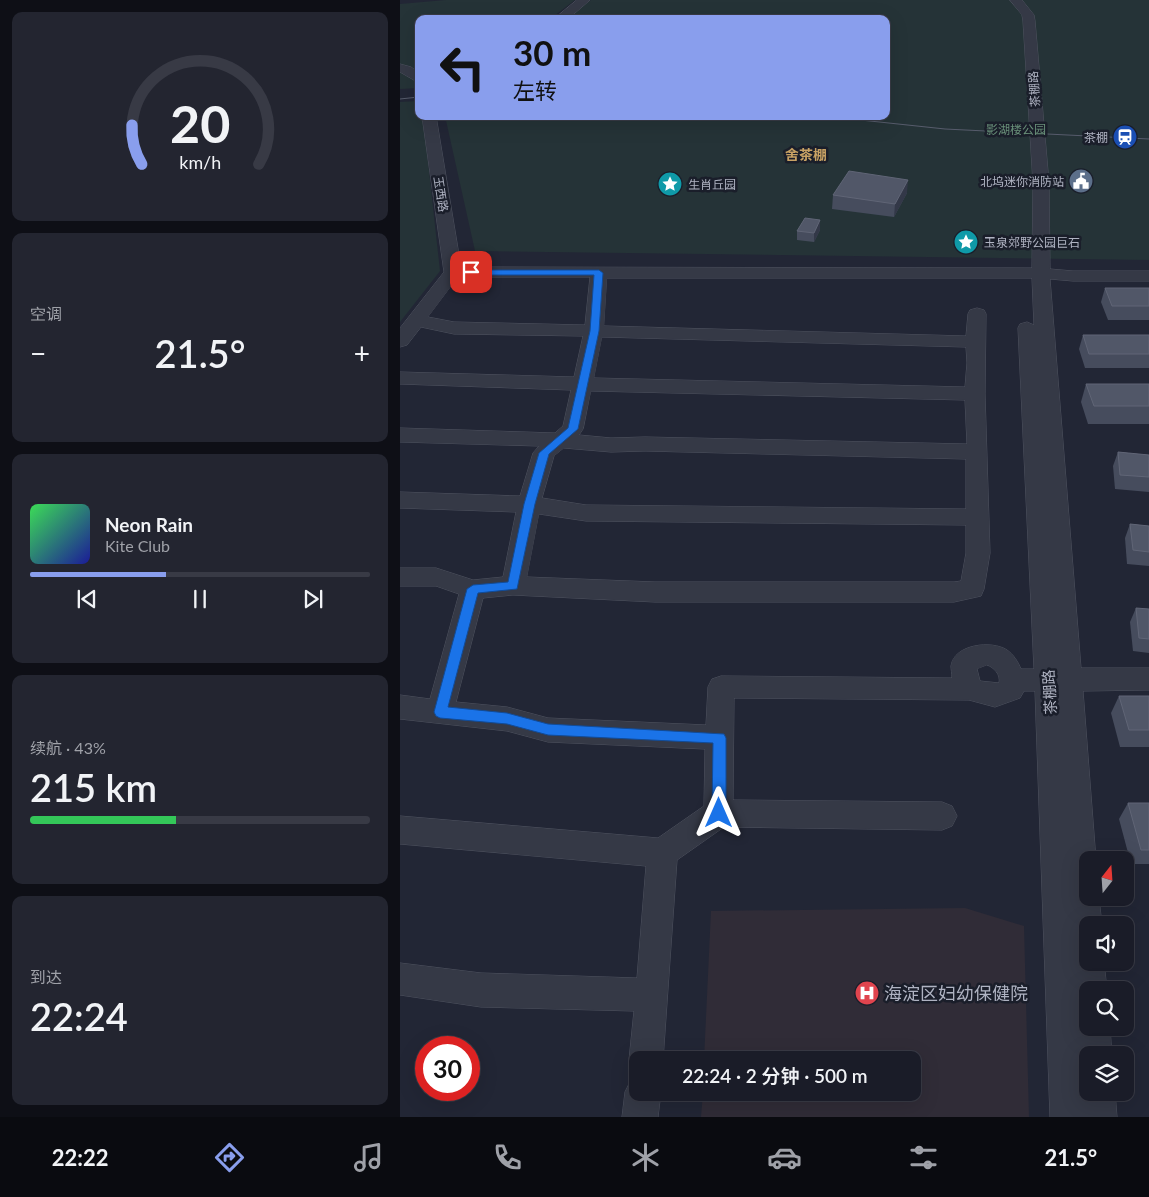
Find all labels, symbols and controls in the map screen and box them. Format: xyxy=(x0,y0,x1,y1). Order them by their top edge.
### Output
text: 30 m xyxy=(513,31,591,73)
icon: left xyxy=(430,35,495,100)
street label: 茶棚路 xyxy=(1025,71,1043,107)
text: 左转 xyxy=(513,77,557,104)
text: 20 xyxy=(170,92,230,154)
park label: 影湖楼公园 xyxy=(986,122,1046,137)
station icon: 茶棚 xyxy=(1112,124,1138,150)
place label: 茶棚 xyxy=(1084,130,1108,145)
district label: 舍茶棚 xyxy=(785,146,827,163)
text: km/h xyxy=(179,151,221,173)
public building icon: 北坞迷你消防站 xyxy=(1068,168,1094,194)
place icon: 生肖丘园 xyxy=(657,171,683,197)
place label: 北坞迷你消防站 xyxy=(980,174,1064,189)
street label: 玉西路 xyxy=(431,175,451,213)
place label: 生肖丘园 xyxy=(688,177,736,192)
place icon: 玉泉郊野公园巨石 xyxy=(953,229,979,255)
place label: 玉泉郊野公园巨石 xyxy=(984,235,1080,250)
pin xyxy=(450,251,492,293)
icon: arrive xyxy=(457,258,485,286)
text: 空调 xyxy=(30,304,62,323)
text: 21.5° xyxy=(155,330,245,376)
text: − xyxy=(30,336,46,370)
text: + xyxy=(354,336,370,370)
text: Neon Rain xyxy=(105,513,193,536)
text: Kite Club xyxy=(105,536,170,555)
icon: previous xyxy=(73,585,101,613)
icon: pause xyxy=(186,585,214,613)
icon: next xyxy=(299,585,327,613)
street label: 茶棚路 xyxy=(1039,669,1059,715)
text: 续航 · 43% xyxy=(30,738,106,757)
text: 215 km xyxy=(30,764,157,810)
position arrow xyxy=(692,786,744,838)
north arrow xyxy=(1079,851,1134,906)
map controls xyxy=(1079,851,1134,1101)
button: sound xyxy=(1079,916,1134,971)
text: 到达 xyxy=(30,967,62,986)
hospital icon: 海淀区妇幼保健院 xyxy=(854,980,880,1006)
button: search xyxy=(1079,981,1134,1036)
place label: 海淀区妇幼保健院 xyxy=(884,982,1028,1004)
text: 22:24 xyxy=(30,993,128,1039)
speed limit sign: 30 xyxy=(415,1036,480,1101)
button: layers xyxy=(1079,1046,1134,1101)
text: 22:24 · 2 分钟 · 500 m xyxy=(682,1064,868,1087)
icon: directions xyxy=(212,1140,247,1175)
icon: music xyxy=(351,1140,386,1175)
icon: phone xyxy=(490,1140,525,1175)
icon: climate xyxy=(628,1140,663,1175)
icon: car xyxy=(767,1140,802,1175)
icon: filters xyxy=(906,1140,941,1175)
text: 22:22 xyxy=(52,1144,109,1171)
text: 21.5° xyxy=(1044,1144,1097,1171)

